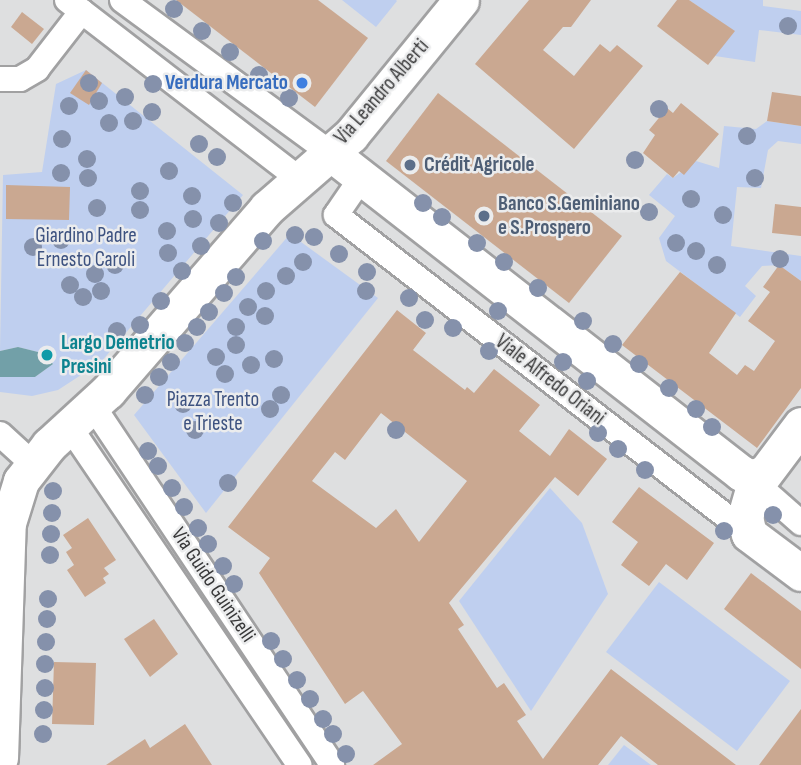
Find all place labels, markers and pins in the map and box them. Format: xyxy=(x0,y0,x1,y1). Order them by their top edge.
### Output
place label: Verdura Mercato xyxy=(165,70,288,96)
marker: Verdura Mercato xyxy=(294,75,310,91)
place label: Crédit Agricole xyxy=(424,152,535,178)
marker: Crédit Agricole xyxy=(402,157,418,173)
place label: Banco S.Geminiano e S.Prospero xyxy=(498,191,640,241)
marker: Banco S.Geminiano e S.Prospero xyxy=(476,208,492,224)
place label: Largo Demetrio Presini xyxy=(61,330,175,380)
marker: Largo Demetrio Presini xyxy=(39,347,55,363)

